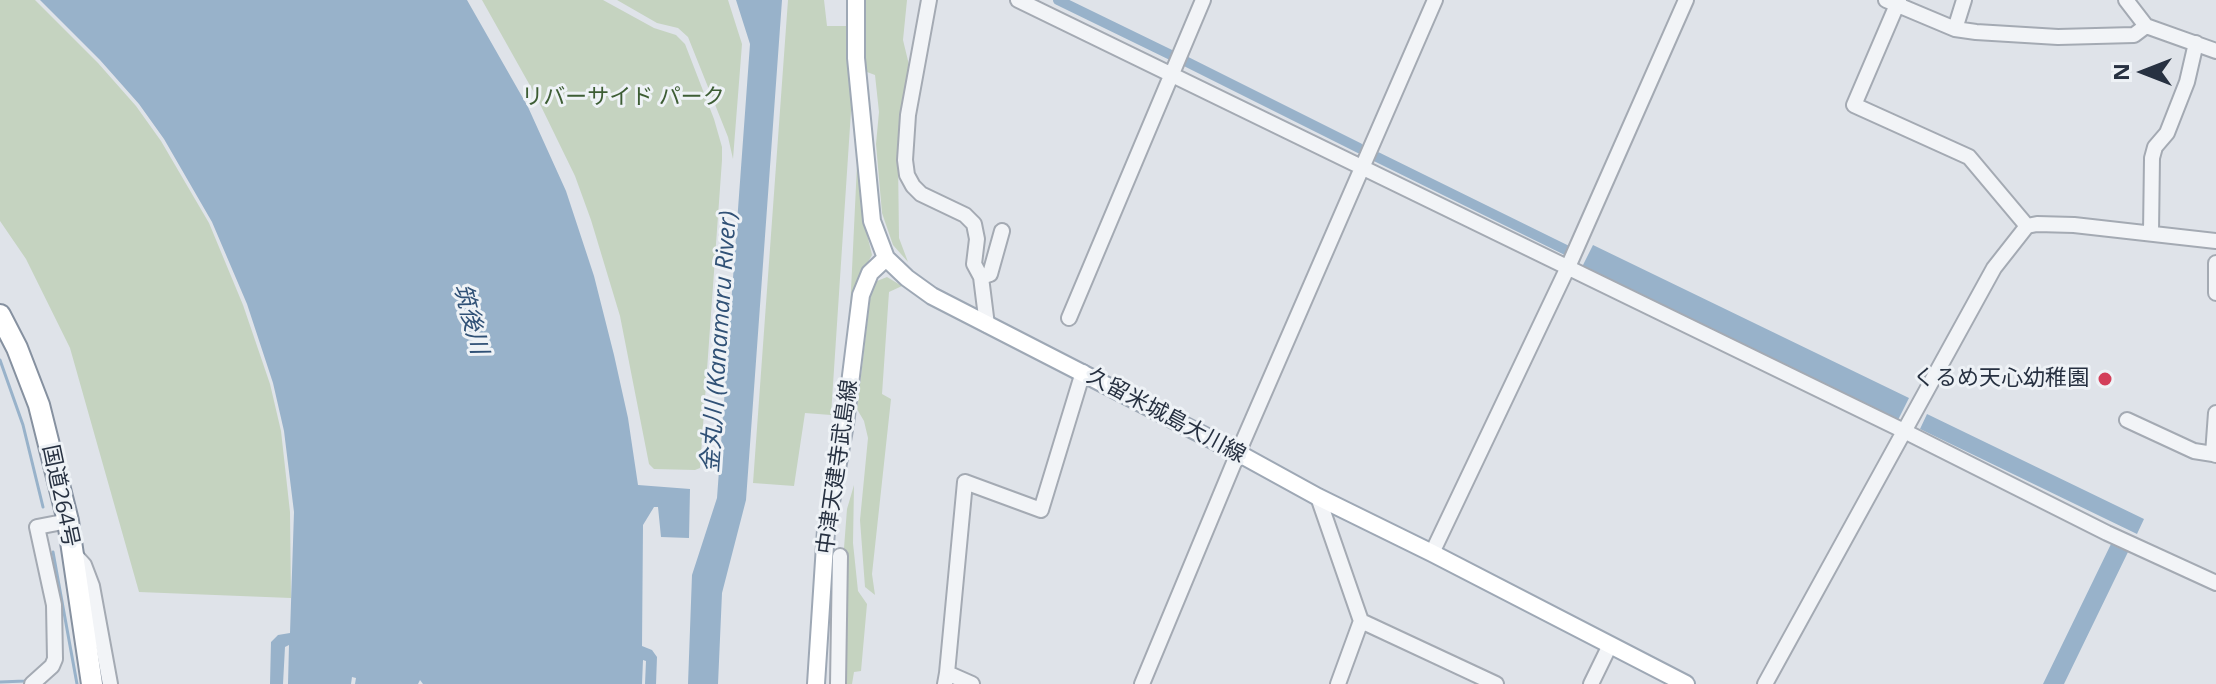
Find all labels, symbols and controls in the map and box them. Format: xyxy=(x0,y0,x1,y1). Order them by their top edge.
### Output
north arrow xyxy=(2104,32,2184,112)
text: N xyxy=(2105,63,2135,81)
park label: リバーサイド パーク xyxy=(521,85,725,111)
water label: 金丸川 (Kanamaru River) xyxy=(696,210,744,474)
water label: 筑後川 xyxy=(447,280,493,358)
street label: 久留米城島大川線 xyxy=(1082,363,1250,469)
place label: くるめ天心幼稚園 xyxy=(1913,366,2089,392)
marker: くるめ天心幼稚園 xyxy=(2096,370,2114,388)
street label: 中津天建寺武島線 xyxy=(813,378,863,556)
street label: 国道264号 xyxy=(36,443,84,549)

